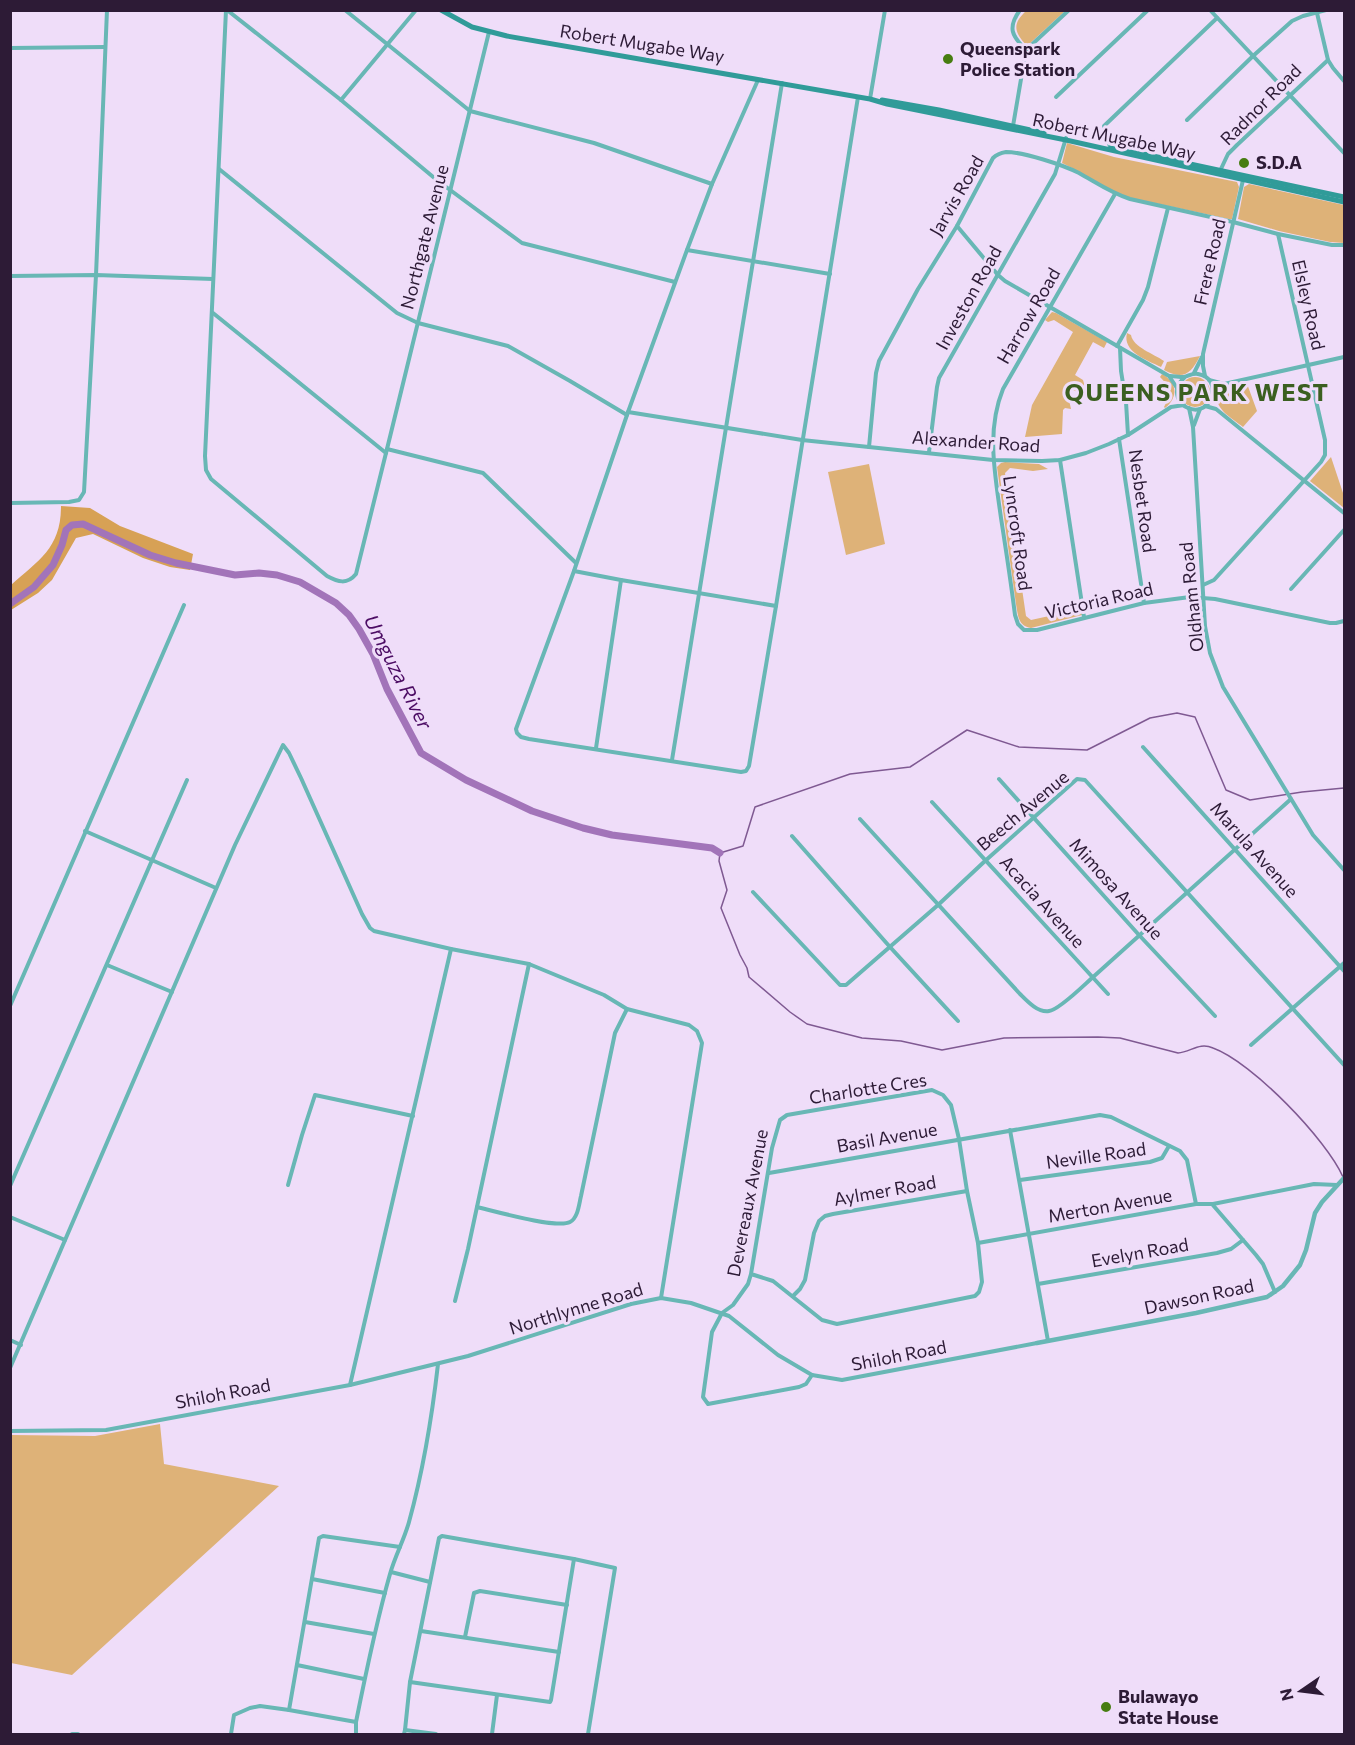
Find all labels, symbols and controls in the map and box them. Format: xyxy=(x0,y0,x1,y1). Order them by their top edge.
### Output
street label: Robert Mugabe Way xyxy=(558,19,726,67)
place label: Queenspark Police Station xyxy=(960,37,1075,80)
marker: Queenspark Police Station xyxy=(941,52,955,66)
street label: Radnor Road xyxy=(1215,59,1305,149)
street label: Robert Mugabe Way xyxy=(1031,108,1198,164)
street label: Jarvis Road xyxy=(924,151,988,240)
place label: S.D.A xyxy=(1256,151,1302,173)
marker: S.D.A xyxy=(1237,156,1251,170)
street label: Northgate Avenue xyxy=(395,162,453,311)
street label: Frere Road xyxy=(1188,216,1230,307)
street label: Investon Road xyxy=(931,242,1006,353)
street label: Elsley Road xyxy=(1288,257,1330,352)
street label: Harrow Road xyxy=(992,264,1064,367)
district label: QUEENS PARK WEST xyxy=(1064,377,1330,406)
street label: Alexander Road xyxy=(911,426,1041,456)
street label: Nesbet Road xyxy=(1125,448,1161,554)
street label: Lyncroft Road xyxy=(999,474,1037,592)
street label: Oldham Road xyxy=(1174,541,1208,653)
street label: Victoria Road xyxy=(1042,577,1155,623)
water label: Umguza River xyxy=(360,610,439,734)
street label: Beech Avenue xyxy=(972,765,1073,855)
street label: Marula Avenue xyxy=(1206,797,1303,902)
street label: Mimosa Avenue xyxy=(1065,833,1168,944)
street label: Acacia Avenue xyxy=(996,851,1090,952)
street label: Charlotte Cres xyxy=(807,1068,928,1108)
street label: Basil Avenue xyxy=(835,1117,939,1157)
street label: Devereaux Avenue xyxy=(722,1127,772,1278)
street label: Neville Road xyxy=(1044,1137,1147,1173)
street label: Aylmer Road xyxy=(832,1170,938,1210)
street label: Merton Avenue xyxy=(1046,1183,1174,1227)
street label: Evelyn Road xyxy=(1089,1233,1190,1271)
street label: Dawson Road xyxy=(1142,1274,1256,1318)
street label: Northlynne Road xyxy=(506,1277,645,1339)
street label: Shiloh Road xyxy=(849,1335,948,1375)
street label: Shiloh Road xyxy=(173,1373,272,1413)
north arrow xyxy=(1271,1661,1331,1721)
place label: Bulawayo State House xyxy=(1118,1685,1219,1728)
text: N xyxy=(1275,1687,1297,1703)
marker: Bulawayo State House xyxy=(1099,1700,1113,1714)

